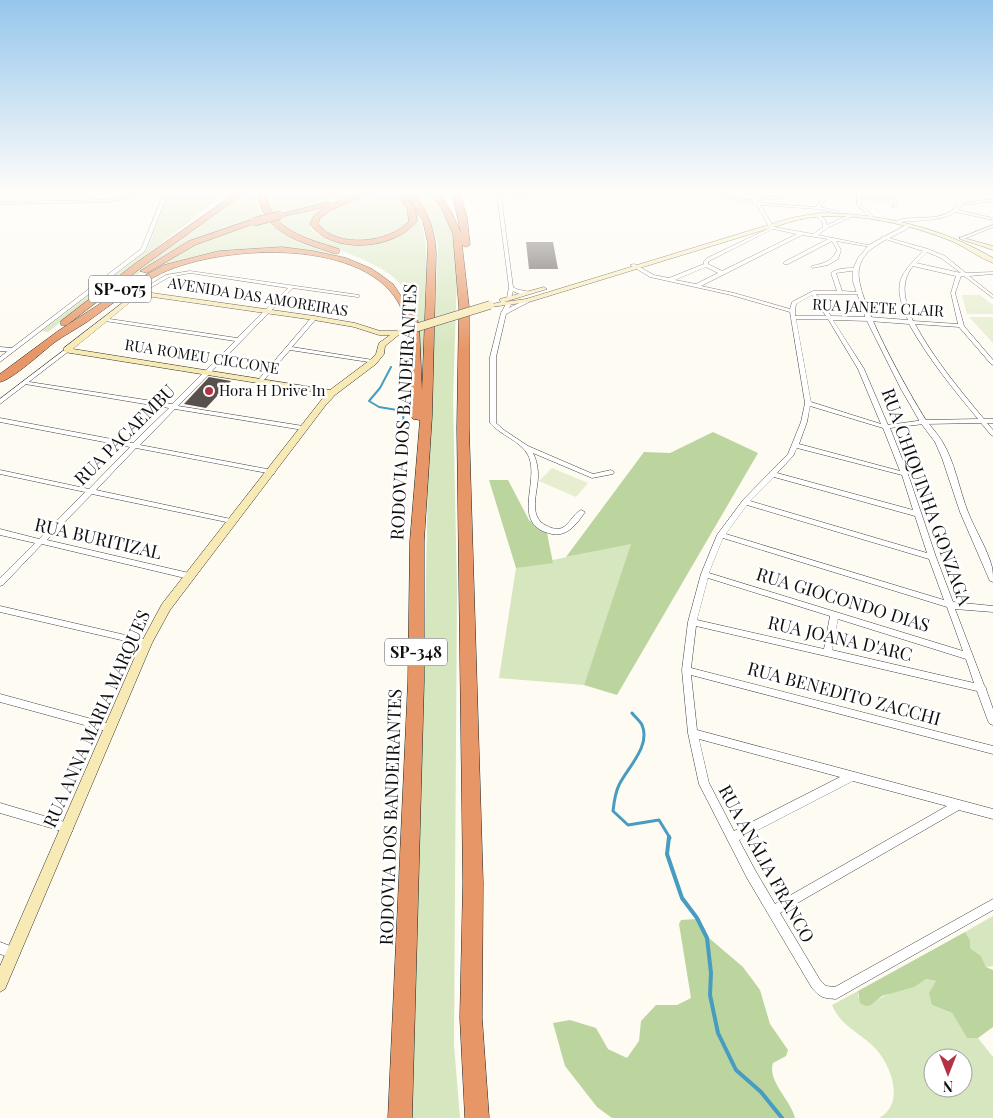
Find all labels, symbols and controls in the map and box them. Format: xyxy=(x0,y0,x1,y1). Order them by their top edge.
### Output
street label: AVENIDA DAS AMOREIRAS xyxy=(166,272,350,320)
road number: SP-075 xyxy=(89,276,151,302)
street label: RODOVIA DOS BANDEIRANTES xyxy=(384,283,422,541)
street label: RUA JANETE CLAIR xyxy=(812,294,945,320)
street label: RUA ROMEU CICCONE xyxy=(123,334,281,378)
street label: RUA PACAEMBU xyxy=(69,379,180,490)
place label: Hora H Drive In xyxy=(219,380,326,400)
marker: Hora H Drive In xyxy=(203,385,215,397)
street label: RUA CHIQUINHA GONZAGA xyxy=(876,385,978,609)
street label: RUA BURITIZAL xyxy=(32,512,165,564)
street label: RUA GIOCONDO DIAS xyxy=(754,561,933,637)
street label: RUA ANNA MARIA MARQUES xyxy=(37,606,155,831)
street label: RUA JOANA D'ARC xyxy=(766,610,915,666)
road number: SP-348 xyxy=(385,638,447,666)
street label: RUA BENEDITO ZACCHI xyxy=(745,656,944,730)
street label: RODOVIA DOS BANDEIRANTES xyxy=(374,688,406,946)
street label: RUA ANÁLIA FRANCO xyxy=(714,780,820,947)
north arrow xyxy=(923,1048,973,1098)
text: N xyxy=(943,1077,953,1096)

